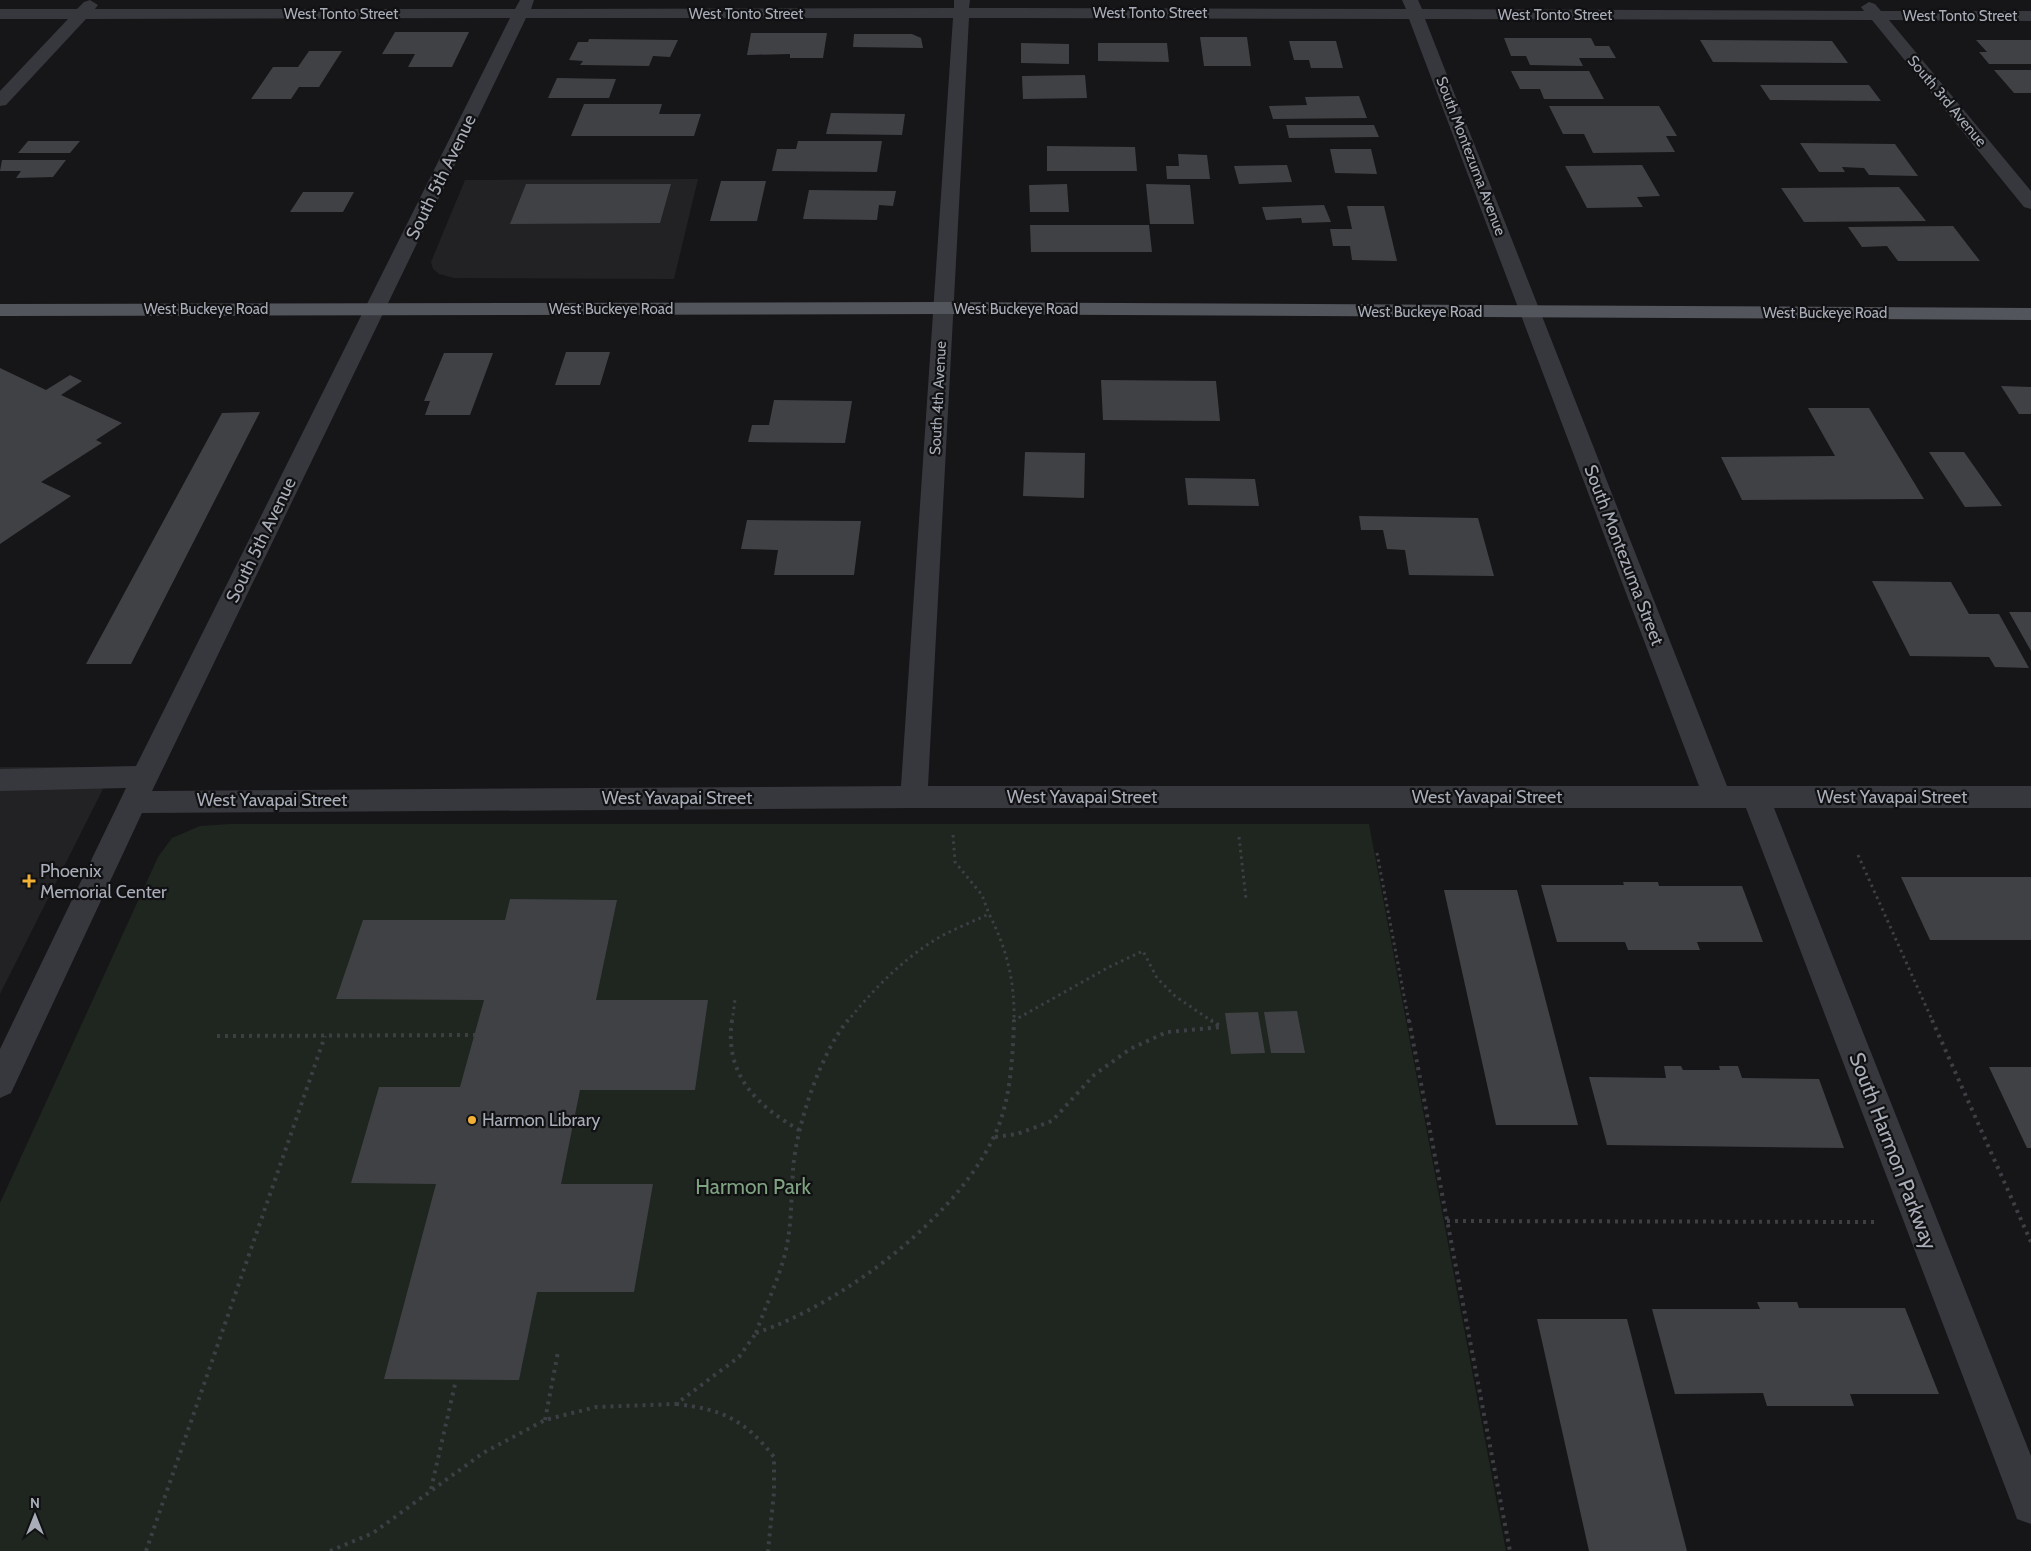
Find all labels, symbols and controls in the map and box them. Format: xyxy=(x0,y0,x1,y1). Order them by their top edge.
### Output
street label: West Tonto Street xyxy=(1093,4,1207,22)
street label: West Tonto Street xyxy=(284,5,398,23)
street label: West Tonto Street xyxy=(689,5,803,23)
street label: West Tonto Street xyxy=(1498,6,1612,24)
street label: West Tonto Street xyxy=(1903,7,2017,25)
street label: South 3rd Avenue xyxy=(1904,52,1991,150)
street label: South Montezuma Avenue xyxy=(1432,74,1510,238)
street label: South 5th Avenue xyxy=(401,111,481,243)
street label: West Buckeye Road xyxy=(144,300,268,318)
street label: West Buckeye Road xyxy=(549,300,673,318)
street label: West Buckeye Road xyxy=(954,300,1078,318)
street label: West Buckeye Road xyxy=(1358,303,1482,321)
street label: West Buckeye Road xyxy=(1763,304,1887,322)
street label: South 4th Avenue xyxy=(926,340,950,456)
street label: South Montezuma Street xyxy=(1579,462,1669,648)
street label: South 5th Avenue xyxy=(221,474,301,606)
street label: West Yavapai Street xyxy=(1007,786,1157,808)
street label: West Yavapai Street xyxy=(1412,786,1562,808)
street label: West Yavapai Street xyxy=(1817,786,1967,808)
street label: West Yavapai Street xyxy=(602,787,752,809)
street label: West Yavapai Street xyxy=(197,789,347,811)
place label: Phoenix Memorial Center xyxy=(40,860,167,903)
marker: Phoenix Memorial Center xyxy=(22,874,36,888)
street label: South Harmon Parkway xyxy=(1844,1049,1943,1253)
place label: Harmon Library xyxy=(482,1109,600,1131)
marker: Harmon Library xyxy=(466,1114,478,1126)
park label: Harmon Park xyxy=(695,1174,811,1199)
north arrow xyxy=(10,1491,60,1541)
text: N xyxy=(30,1494,40,1512)

